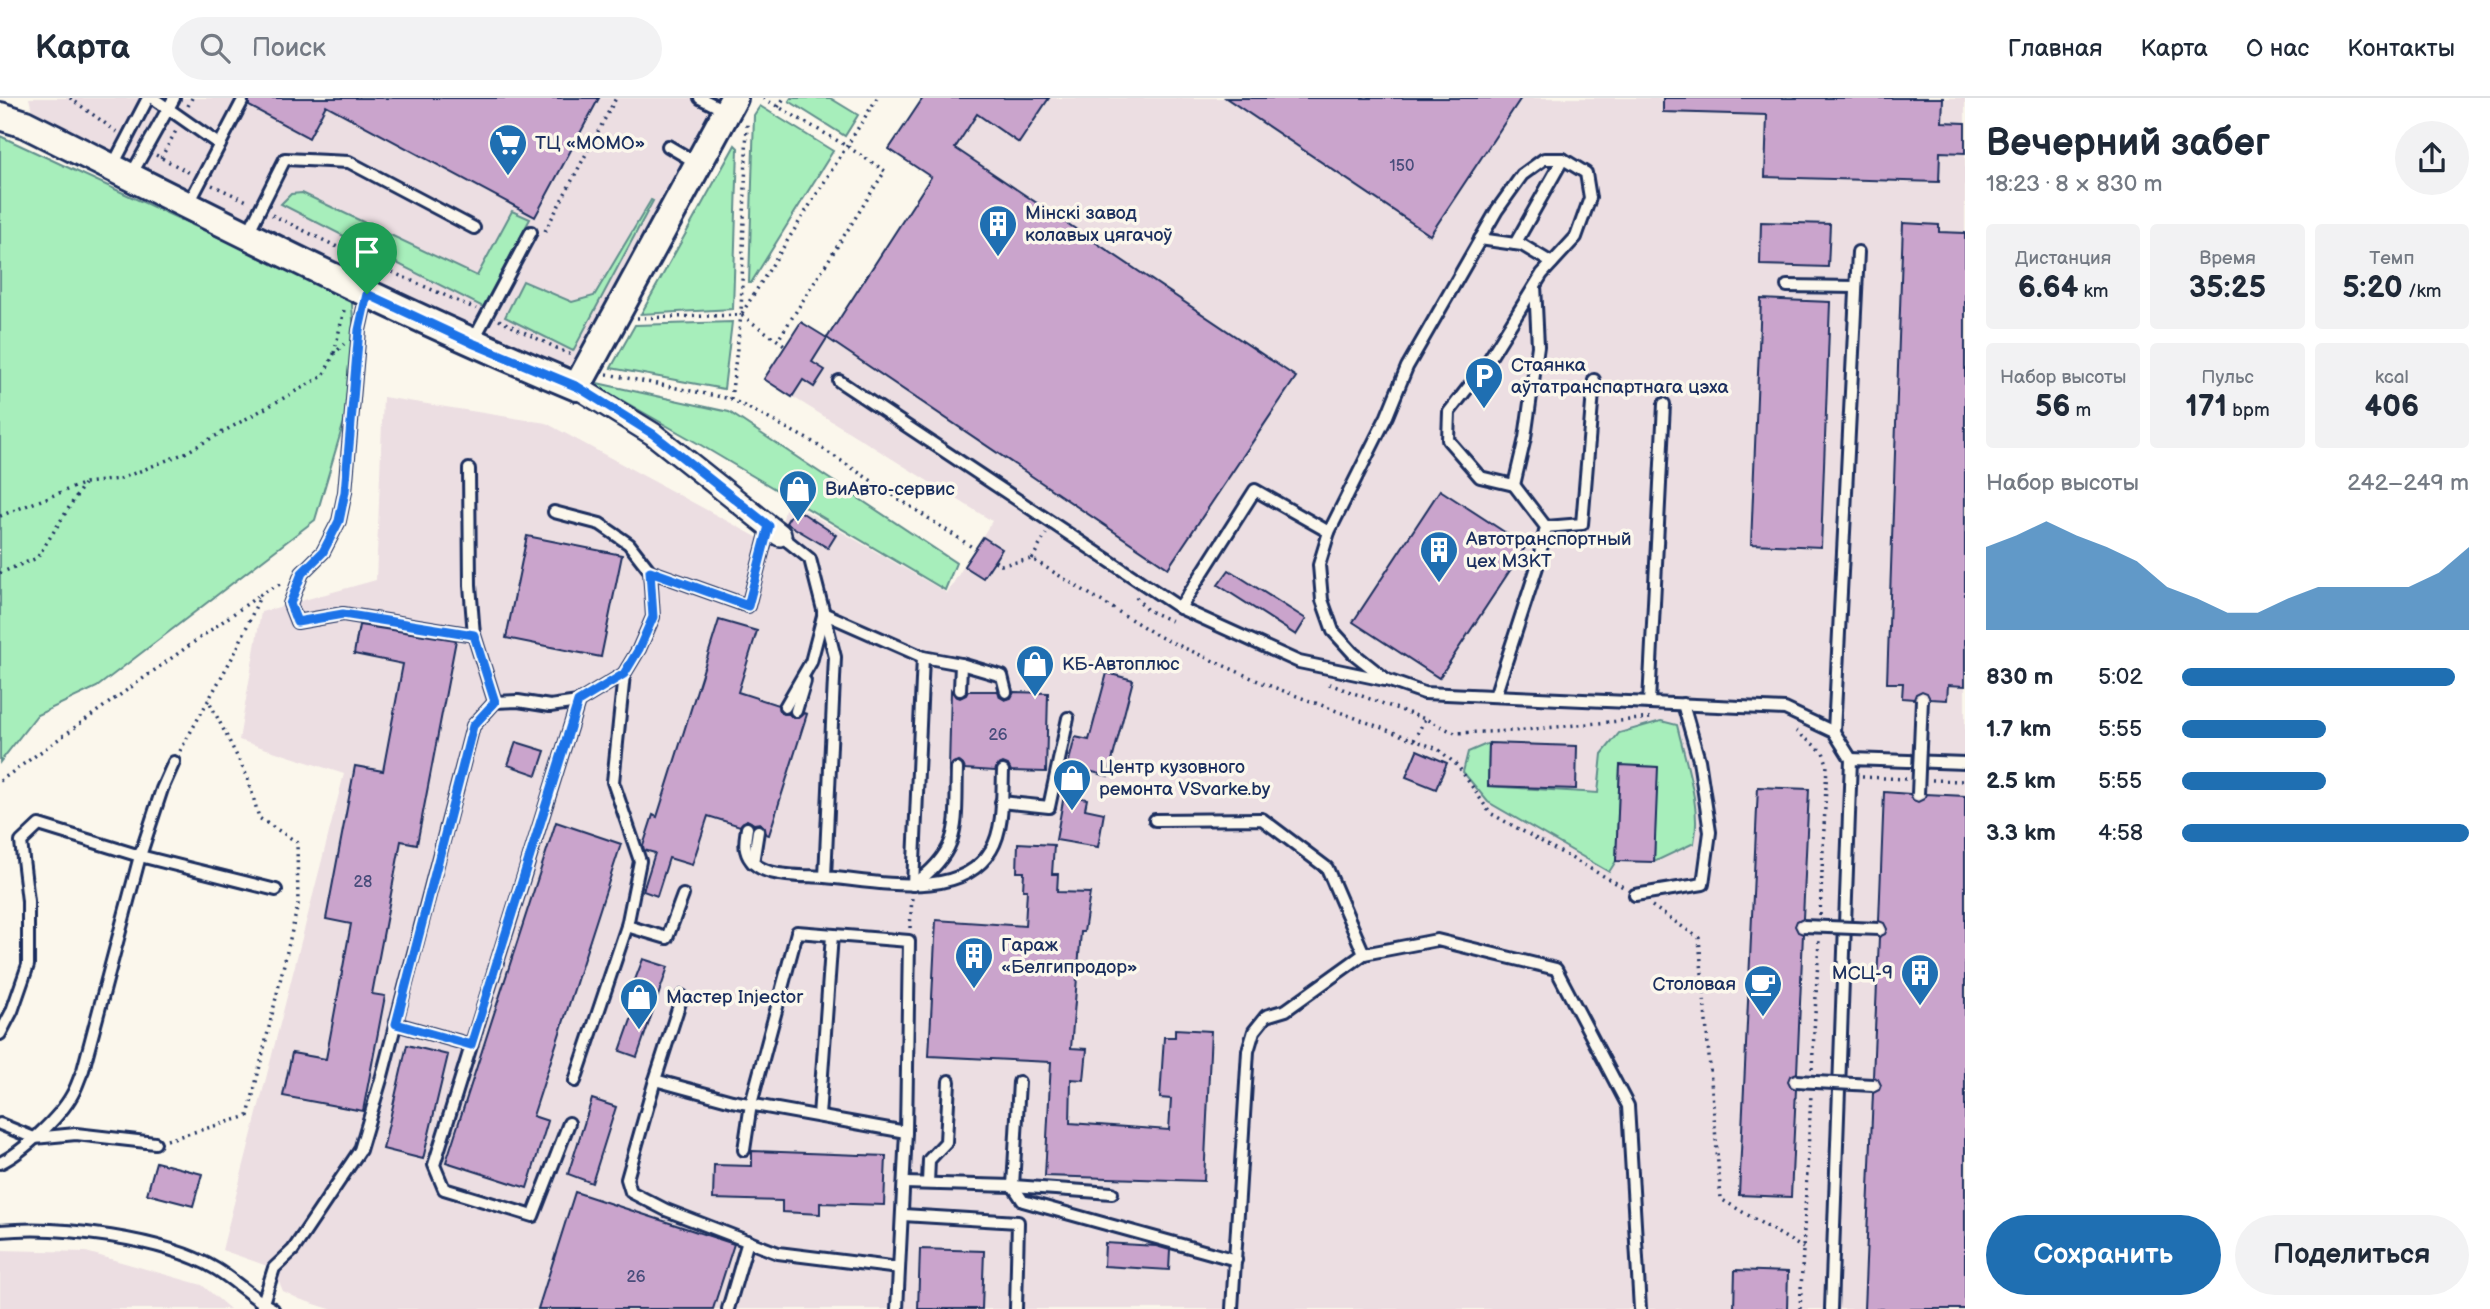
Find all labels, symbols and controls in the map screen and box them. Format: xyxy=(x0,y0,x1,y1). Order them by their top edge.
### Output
search box xyxy=(172,17,662,80)
text: Карта xyxy=(35,28,130,68)
icon: search xyxy=(196,29,234,67)
text: Поиск xyxy=(252,33,326,64)
text: Главная xyxy=(2008,34,2102,63)
text: Карта xyxy=(2140,34,2208,63)
text: О нас xyxy=(2246,34,2309,63)
text: Контакты xyxy=(2347,34,2455,63)
text: Вечерний забег xyxy=(1986,121,2270,166)
button: share xyxy=(2395,121,2469,195)
supermarket icon: ТЦ «МОМО» xyxy=(487,122,529,177)
place label: ТЦ «МОМО» xyxy=(535,132,645,155)
house number: 150 xyxy=(1390,157,1414,176)
text: 18:23 · 8 × 830 m xyxy=(1986,170,2163,198)
place label: Мінскі завод колавых цягачоў xyxy=(1025,202,1173,247)
building icon: Мінскі завод колавых цягачоў xyxy=(977,203,1019,258)
pin xyxy=(337,222,397,294)
icon: arrive xyxy=(348,233,386,271)
text: Дистанция xyxy=(2015,247,2111,270)
text: Время xyxy=(2199,247,2256,270)
text: Темп xyxy=(2369,247,2414,270)
text: 6.64 xyxy=(2018,270,2078,306)
text: 35:25 xyxy=(2189,270,2266,306)
text: 5:20 xyxy=(2342,270,2403,306)
text: km xyxy=(2078,280,2109,303)
text: /km xyxy=(2403,280,2442,303)
place label: Стаянка аўтатранспартнага цэха xyxy=(1511,354,1729,399)
parking icon: Стаянка аўтатранспартнага цэха xyxy=(1463,355,1505,410)
text: Набор высоты xyxy=(2000,366,2126,389)
text: Пульс xyxy=(2201,366,2254,389)
text: kcal xyxy=(2375,366,2409,389)
text: 56 xyxy=(2035,389,2070,425)
text: 171 xyxy=(2185,389,2227,425)
text: 406 xyxy=(2365,389,2419,425)
text: m xyxy=(2070,399,2091,422)
text: bpm xyxy=(2227,399,2270,422)
shop icon: ВиАвто-сервис xyxy=(777,468,819,523)
text: Набор высоты xyxy=(1986,469,2139,497)
text: 242–249 m xyxy=(2347,469,2469,497)
place label: ВиАвто-сервис xyxy=(825,478,956,501)
place label: Автотранспортный цех МЗКТ xyxy=(1465,528,1632,573)
building icon: Автотранспортный цех МЗКТ xyxy=(1418,529,1460,584)
shop icon: КБ-Автоплюс xyxy=(1014,643,1056,698)
place label: КБ-Автоплюс xyxy=(1062,653,1180,676)
text: 830 m xyxy=(1986,663,2053,691)
text: 5:02 xyxy=(2098,663,2143,691)
text: 1.7 km xyxy=(1986,715,2051,743)
text: 5:55 xyxy=(2098,715,2142,743)
house number: 26 xyxy=(988,726,1008,745)
place label: Центр кузовного ремонта VSvarke.by xyxy=(1099,756,1271,801)
shop icon: Центр кузовного ремонта VSvarke.by xyxy=(1051,757,1093,812)
text: 2.5 km xyxy=(1986,767,2056,795)
text: 5:55 xyxy=(2098,767,2142,795)
text: 3.3 km xyxy=(1986,819,2056,847)
text: 4:58 xyxy=(2098,819,2143,847)
house number: 28 xyxy=(354,873,372,892)
place label: Гараж «Белгипродор» xyxy=(1001,934,1137,979)
building icon: Гараж «Белгипродор» xyxy=(953,935,995,990)
building icon: МСЦ-9 xyxy=(1899,952,1941,1007)
place label: МСЦ-9 xyxy=(1832,962,1893,985)
cafe icon: Столовая xyxy=(1742,963,1784,1018)
place label: Столовая xyxy=(1653,973,1736,996)
shop icon: Мастер Injector xyxy=(618,976,660,1031)
place label: Мастер Injector xyxy=(666,986,804,1009)
button: Сохранить xyxy=(1986,1215,2221,1295)
button: Поделиться xyxy=(2235,1215,2469,1295)
house number: 26 xyxy=(626,1268,646,1287)

